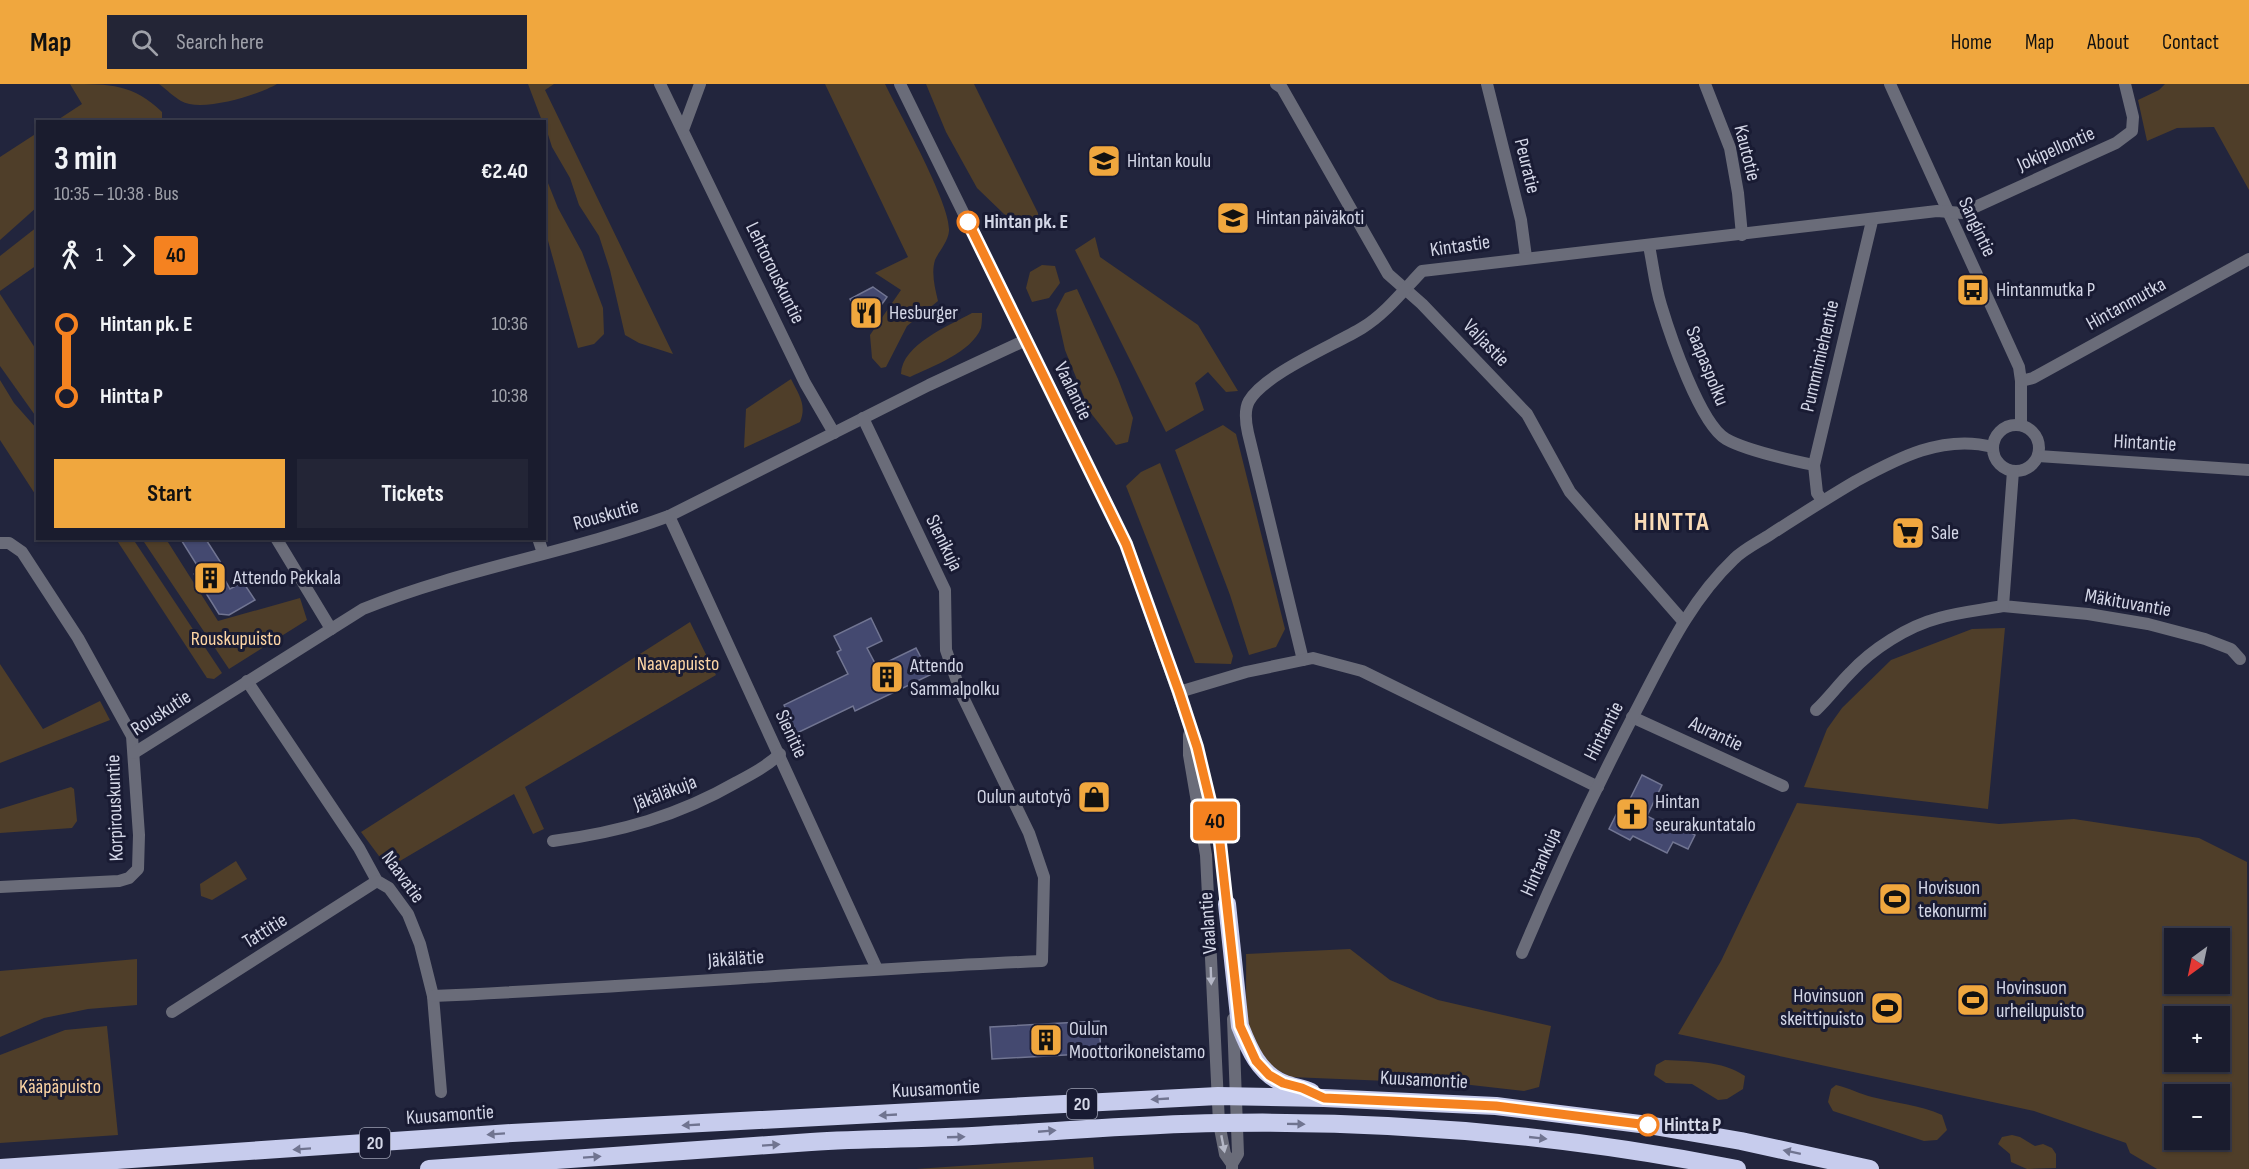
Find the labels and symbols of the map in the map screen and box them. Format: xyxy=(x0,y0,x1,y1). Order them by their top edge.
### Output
street label: Jokipellontie xyxy=(2013,121,2099,177)
street label: Kautotie xyxy=(1728,122,1766,184)
street label: Peuratie xyxy=(1509,136,1545,196)
school or university icon: Hintan koulu xyxy=(1086,143,1122,179)
place label: Hintan koulu xyxy=(1127,149,1211,173)
street label: Sangintie xyxy=(1953,193,2001,261)
school or university icon: Hintan päiväkoti xyxy=(1215,200,1251,236)
place label: Hintan päiväkoti xyxy=(1256,206,1364,230)
place label: Hintan pk. E xyxy=(984,210,1068,234)
marker: Hintan pk. E xyxy=(957,211,979,233)
street label: Lehtorouskuntie xyxy=(740,218,810,328)
street label: Kintastie xyxy=(1428,230,1492,262)
bus stop icon: Hintanmutka P xyxy=(1955,272,1991,308)
street label: Hintanmutka xyxy=(2082,272,2170,336)
place label: Hintanmutka P xyxy=(1996,278,2095,302)
restaurant icon: Hesburger xyxy=(848,295,884,331)
street label: Pummimiehentie xyxy=(1795,298,1845,414)
place label: Hesburger xyxy=(889,301,958,325)
street label: Valjastie xyxy=(1458,314,1514,372)
street label: Saapaspolku xyxy=(1680,323,1734,409)
street label: Vaalantie xyxy=(1049,358,1097,424)
street label: Hintantie xyxy=(2113,429,2177,457)
street label: Rouskutie xyxy=(571,494,641,536)
district label: HINTTA xyxy=(1634,507,1710,538)
street label: Sienikuja xyxy=(920,511,968,575)
supermarket icon: Sale xyxy=(1890,515,1926,551)
place label: Sale xyxy=(1931,521,1959,545)
building icon: Attendo Pekkala xyxy=(192,560,228,596)
place label: Attendo Pekkala xyxy=(232,566,341,590)
street label: Mäkituvantie xyxy=(2083,584,2173,622)
park label: Rouskupuisto xyxy=(191,627,281,651)
park label: Naavapuisto xyxy=(637,652,719,676)
place label: Attendo Sammalpolku xyxy=(909,654,1000,701)
building icon: Attendo Sammalpolku xyxy=(869,659,905,695)
street label: Rouskutie xyxy=(126,685,196,741)
street label: Hintantie xyxy=(1579,698,1629,764)
street label: Sienitie xyxy=(769,706,813,762)
street label: Aurantie xyxy=(1684,711,1747,757)
street label: Korpirouskuntie xyxy=(101,754,129,862)
street label: Jäkäläkuja xyxy=(629,770,700,816)
shop icon: Oulun autotyö xyxy=(1076,779,1112,815)
place label: Oulun autotyö xyxy=(977,785,1071,809)
place label: Hintan seurakuntatalo xyxy=(1655,790,1756,837)
church icon: Hintan seurakuntatalo xyxy=(1614,796,1650,832)
line badge: 40 xyxy=(1188,802,1242,840)
street label: Hintankuja xyxy=(1515,824,1567,900)
street label: Naavatie xyxy=(376,846,430,908)
place label: Hovisuon tekonurmi xyxy=(1918,876,1987,923)
sports icon: Hovisuon tekonurmi xyxy=(1877,881,1913,917)
street label: Vaalantie xyxy=(1194,891,1222,955)
street label: Tattitie xyxy=(238,908,292,954)
north arrow xyxy=(2164,928,2230,994)
street label: Jäkälätie xyxy=(706,945,765,973)
one-way arrow xyxy=(1207,966,1216,985)
place label: Hovinsuon urheilupuisto xyxy=(1996,976,2084,1023)
sports icon: Hovinsuon urheilupuisto xyxy=(1955,982,1991,1018)
place label: Hovinsuon skeittipuisto xyxy=(1780,984,1864,1031)
sports icon: Hovinsuon skeittipuisto xyxy=(1869,990,1905,1026)
place label: Oulun Moottorikoneistamo xyxy=(1069,1017,1205,1064)
building icon: Oulun Moottorikoneistamo xyxy=(1028,1022,1064,1058)
street label: Kuusamontie xyxy=(1379,1066,1469,1094)
park label: Kääpäpuisto xyxy=(19,1075,101,1099)
street label: Kuusamontie xyxy=(891,1075,981,1103)
road number: 20 xyxy=(1067,1089,1097,1119)
one-way arrow xyxy=(1150,1095,1169,1104)
street label: Kuusamontie xyxy=(405,1100,495,1130)
one-way arrow xyxy=(879,1110,898,1119)
place label: Hintta P xyxy=(1664,1113,1721,1137)
marker: Hintta P xyxy=(1637,1114,1659,1136)
one-way arrow xyxy=(1286,1119,1305,1129)
one-way arrow xyxy=(682,1121,701,1130)
one-way arrow xyxy=(1038,1126,1057,1136)
road number: 20 xyxy=(360,1128,390,1158)
one-way arrow xyxy=(487,1130,506,1139)
one-way arrow xyxy=(947,1132,966,1141)
one-way arrow xyxy=(1528,1133,1547,1143)
one-way arrow xyxy=(1219,1135,1228,1154)
one-way arrow xyxy=(761,1140,780,1150)
one-way arrow xyxy=(292,1144,311,1153)
one-way arrow xyxy=(1783,1147,1802,1156)
one-way arrow xyxy=(583,1153,602,1162)

